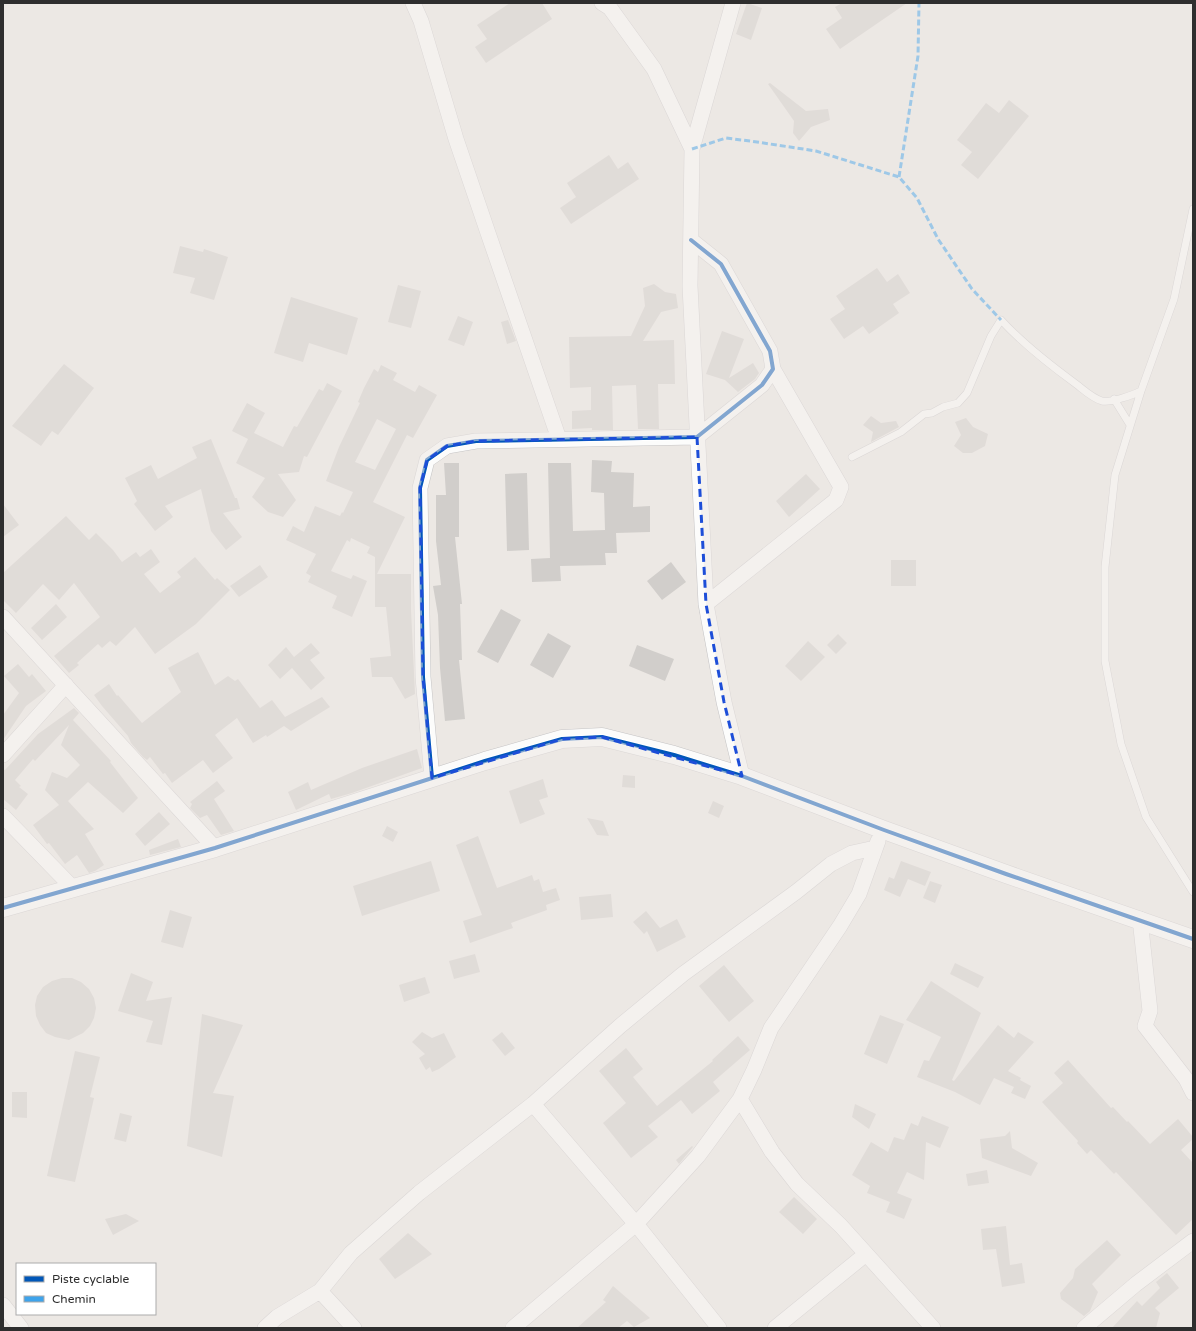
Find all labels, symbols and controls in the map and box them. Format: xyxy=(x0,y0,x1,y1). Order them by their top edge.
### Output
legend xyxy=(16,1263,156,1315)
text: Piste cyclable xyxy=(52,1272,130,1286)
text: Chemin xyxy=(52,1292,96,1306)

